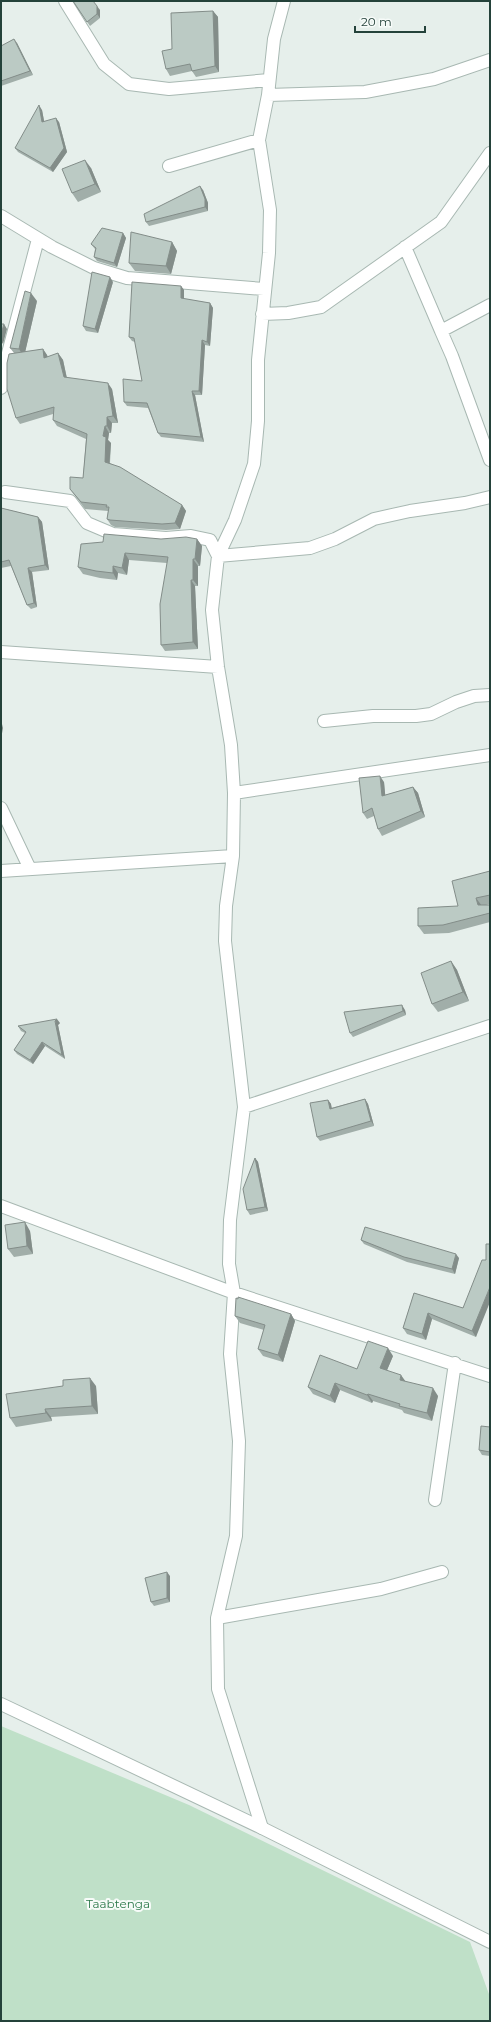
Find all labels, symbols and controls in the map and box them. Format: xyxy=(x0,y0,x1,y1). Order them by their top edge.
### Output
scale bar xyxy=(355,8,425,34)
text: 20 m xyxy=(361,14,392,29)
park label: Taabtenga xyxy=(86,1896,150,1911)

